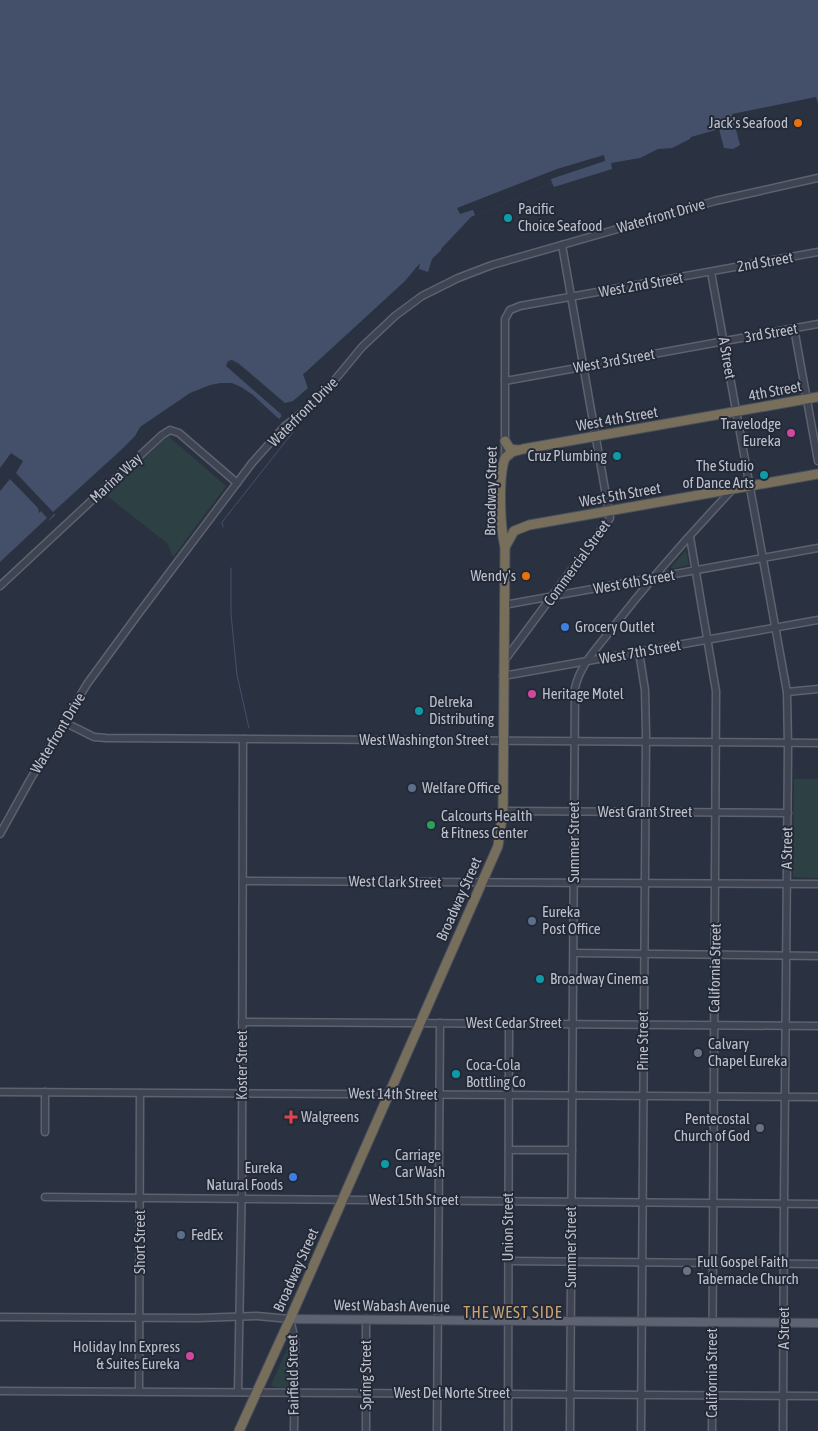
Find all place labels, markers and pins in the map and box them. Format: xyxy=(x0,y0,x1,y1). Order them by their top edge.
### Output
place label: Jack's Seafood xyxy=(709,114,788,131)
marker: Jack's Seafood xyxy=(792,117,804,129)
place label: Pacific Choice Seafood xyxy=(518,200,602,234)
marker: Pacific Choice Seafood xyxy=(502,212,514,224)
place label: Travelodge Eureka xyxy=(720,415,781,449)
marker: Travelodge Eureka xyxy=(785,427,797,439)
place label: Cruz Plumbing xyxy=(527,447,608,464)
marker: Cruz Plumbing xyxy=(611,450,623,462)
place label: The Studio of Dance Arts xyxy=(682,457,754,491)
marker: The Studio of Dance Arts xyxy=(758,469,770,481)
place label: Wendy's xyxy=(470,567,516,584)
marker: Wendy's xyxy=(520,570,532,582)
place label: Grocery Outlet xyxy=(575,618,655,635)
marker: Grocery Outlet xyxy=(559,621,571,633)
place label: Heritage Motel xyxy=(542,685,624,702)
marker: Heritage Motel xyxy=(526,688,538,700)
place label: Delreka Distributing xyxy=(429,693,495,727)
marker: Delreka Distributing xyxy=(413,705,425,717)
place label: Welfare Office xyxy=(422,779,501,796)
marker: Welfare Office xyxy=(406,782,418,794)
place label: Calcourts Health & Fitness Center xyxy=(441,807,532,841)
marker: Calcourts Health & Fitness Center xyxy=(425,819,437,831)
place label: Eureka Post Office xyxy=(542,903,601,937)
marker: Eureka Post Office xyxy=(526,915,538,927)
place label: Broadway Cinema xyxy=(550,970,649,987)
marker: Broadway Cinema xyxy=(534,973,546,985)
place label: Calvary Chapel Eureka xyxy=(708,1035,787,1069)
marker: Calvary Chapel Eureka xyxy=(692,1047,704,1059)
place label: Coca-Cola Bottling Co xyxy=(466,1056,526,1090)
marker: Coca-Cola Bottling Co xyxy=(450,1068,462,1080)
place label: Walgreens xyxy=(301,1108,359,1125)
place label: Pentecostal Church of God xyxy=(674,1110,750,1144)
marker: Walgreens xyxy=(285,1111,297,1123)
marker: Pentecostal Church of God xyxy=(754,1122,766,1134)
place label: Carriage Car Wash xyxy=(395,1146,445,1180)
marker: Carriage Car Wash xyxy=(379,1158,391,1170)
place label: Eureka Natural Foods xyxy=(206,1159,283,1193)
marker: Eureka Natural Foods xyxy=(287,1171,299,1183)
place label: FedEx xyxy=(191,1226,223,1243)
marker: FedEx xyxy=(175,1229,187,1241)
place label: Full Gospel Faith Tabernacle Church xyxy=(697,1253,799,1287)
marker: Full Gospel Faith Tabernacle Church xyxy=(681,1265,693,1277)
place label: Holiday Inn Express & Suites Eureka xyxy=(73,1338,180,1372)
marker: Holiday Inn Express & Suites Eureka xyxy=(184,1350,196,1362)

